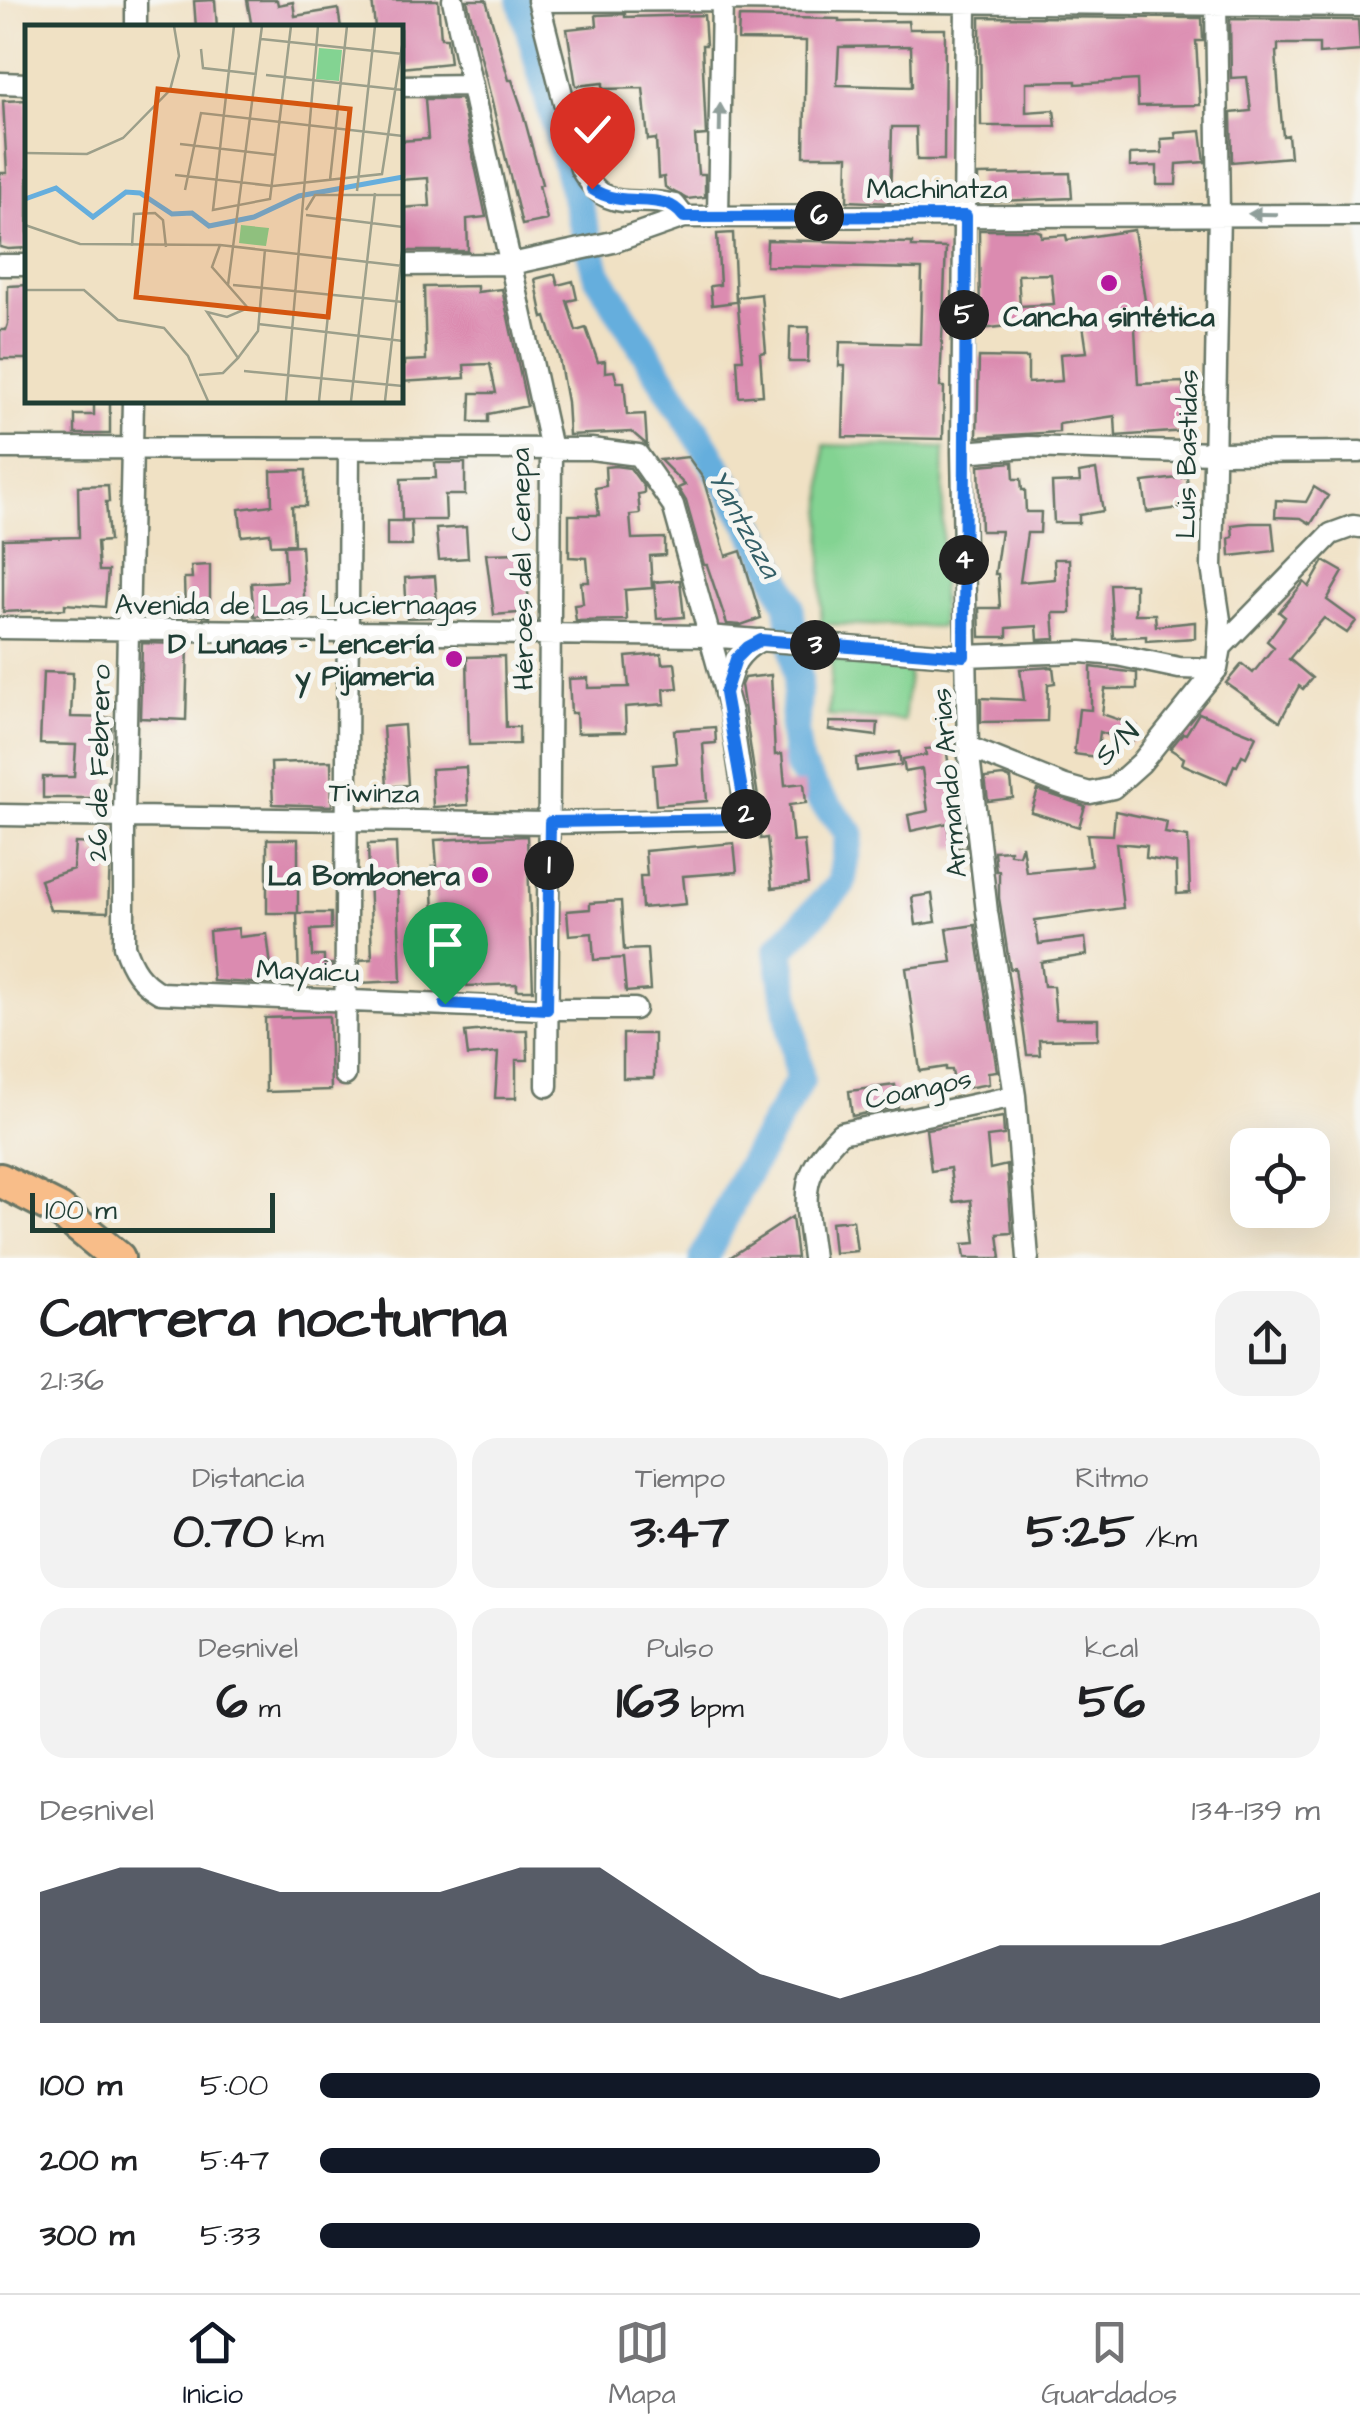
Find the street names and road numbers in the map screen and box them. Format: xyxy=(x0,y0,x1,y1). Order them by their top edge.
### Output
street label: Machinatza xyxy=(867,170,1007,209)
street label: Luis Bastidas xyxy=(1167,369,1208,539)
street label: Héroes del Cenepa xyxy=(501,447,544,691)
street label: Avenida de Las Luciernagas xyxy=(115,586,477,626)
street label: 26 de Febrero xyxy=(78,664,121,862)
street label: Armando Arias xyxy=(922,686,977,880)
street label: S/N xyxy=(1086,713,1148,775)
street label: Tiwinza xyxy=(328,773,420,814)
street label: Mayaicu xyxy=(256,950,360,995)
street label: Coangos xyxy=(861,1059,975,1121)

